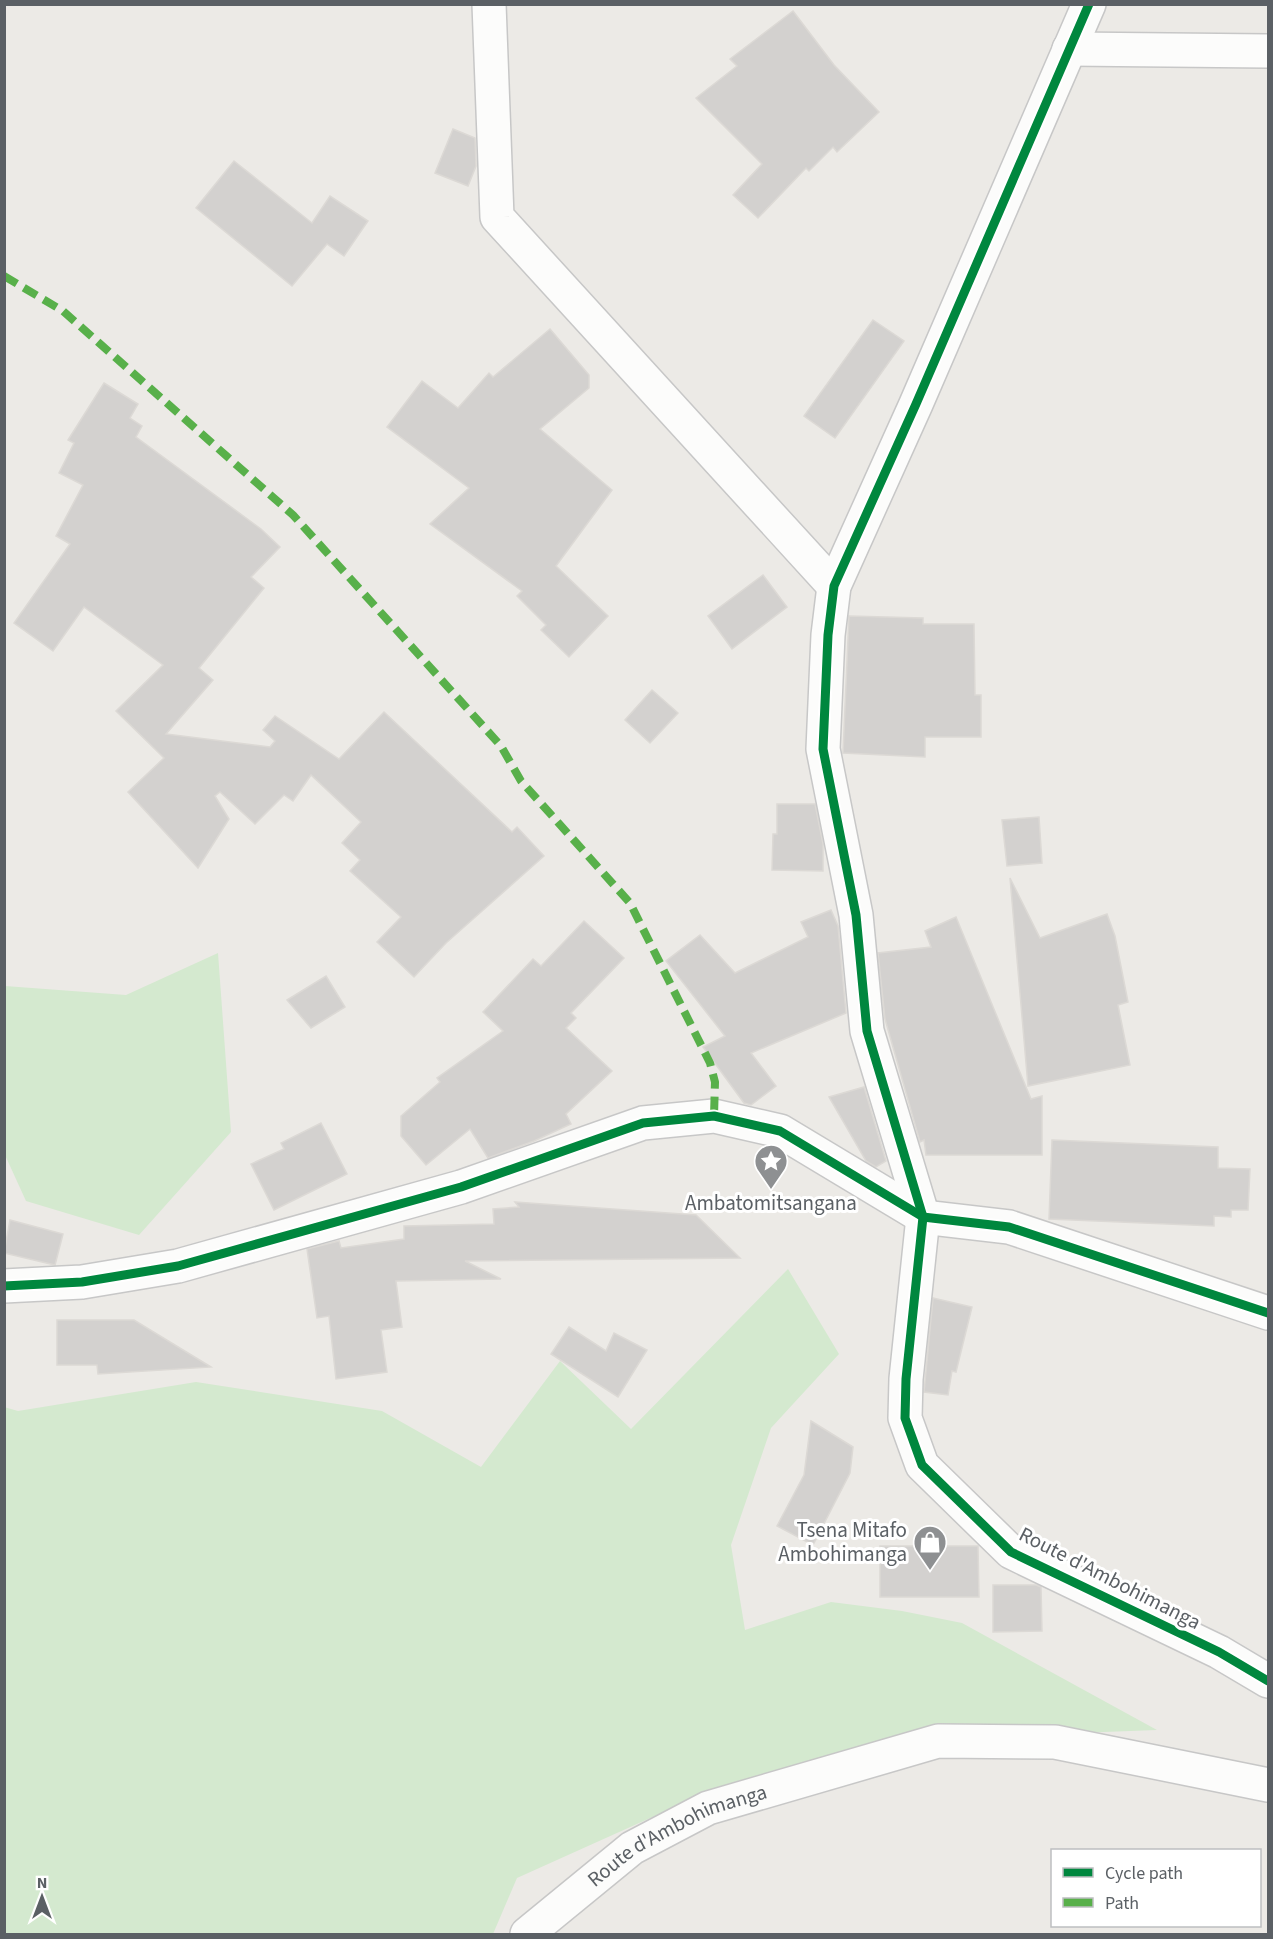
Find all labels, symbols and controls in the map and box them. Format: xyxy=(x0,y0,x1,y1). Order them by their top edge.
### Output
place icon: Ambatomitsangana xyxy=(753,1143,789,1190)
place label: Ambatomitsangana xyxy=(685,1188,857,1218)
place label: Tsena Mitafo Ambohimanga xyxy=(778,1515,907,1569)
street label: Route d'Ambohimanga xyxy=(1014,1519,1206,1637)
shop icon: Tsena Mitafo Ambohimanga xyxy=(912,1524,948,1571)
street label: Route d'Ambohimanga xyxy=(581,1777,770,1894)
legend xyxy=(1051,1849,1261,1927)
text: Cycle path xyxy=(1105,1861,1183,1886)
north arrow xyxy=(12,1867,72,1927)
text: N xyxy=(37,1872,47,1894)
text: Path xyxy=(1105,1891,1139,1916)

